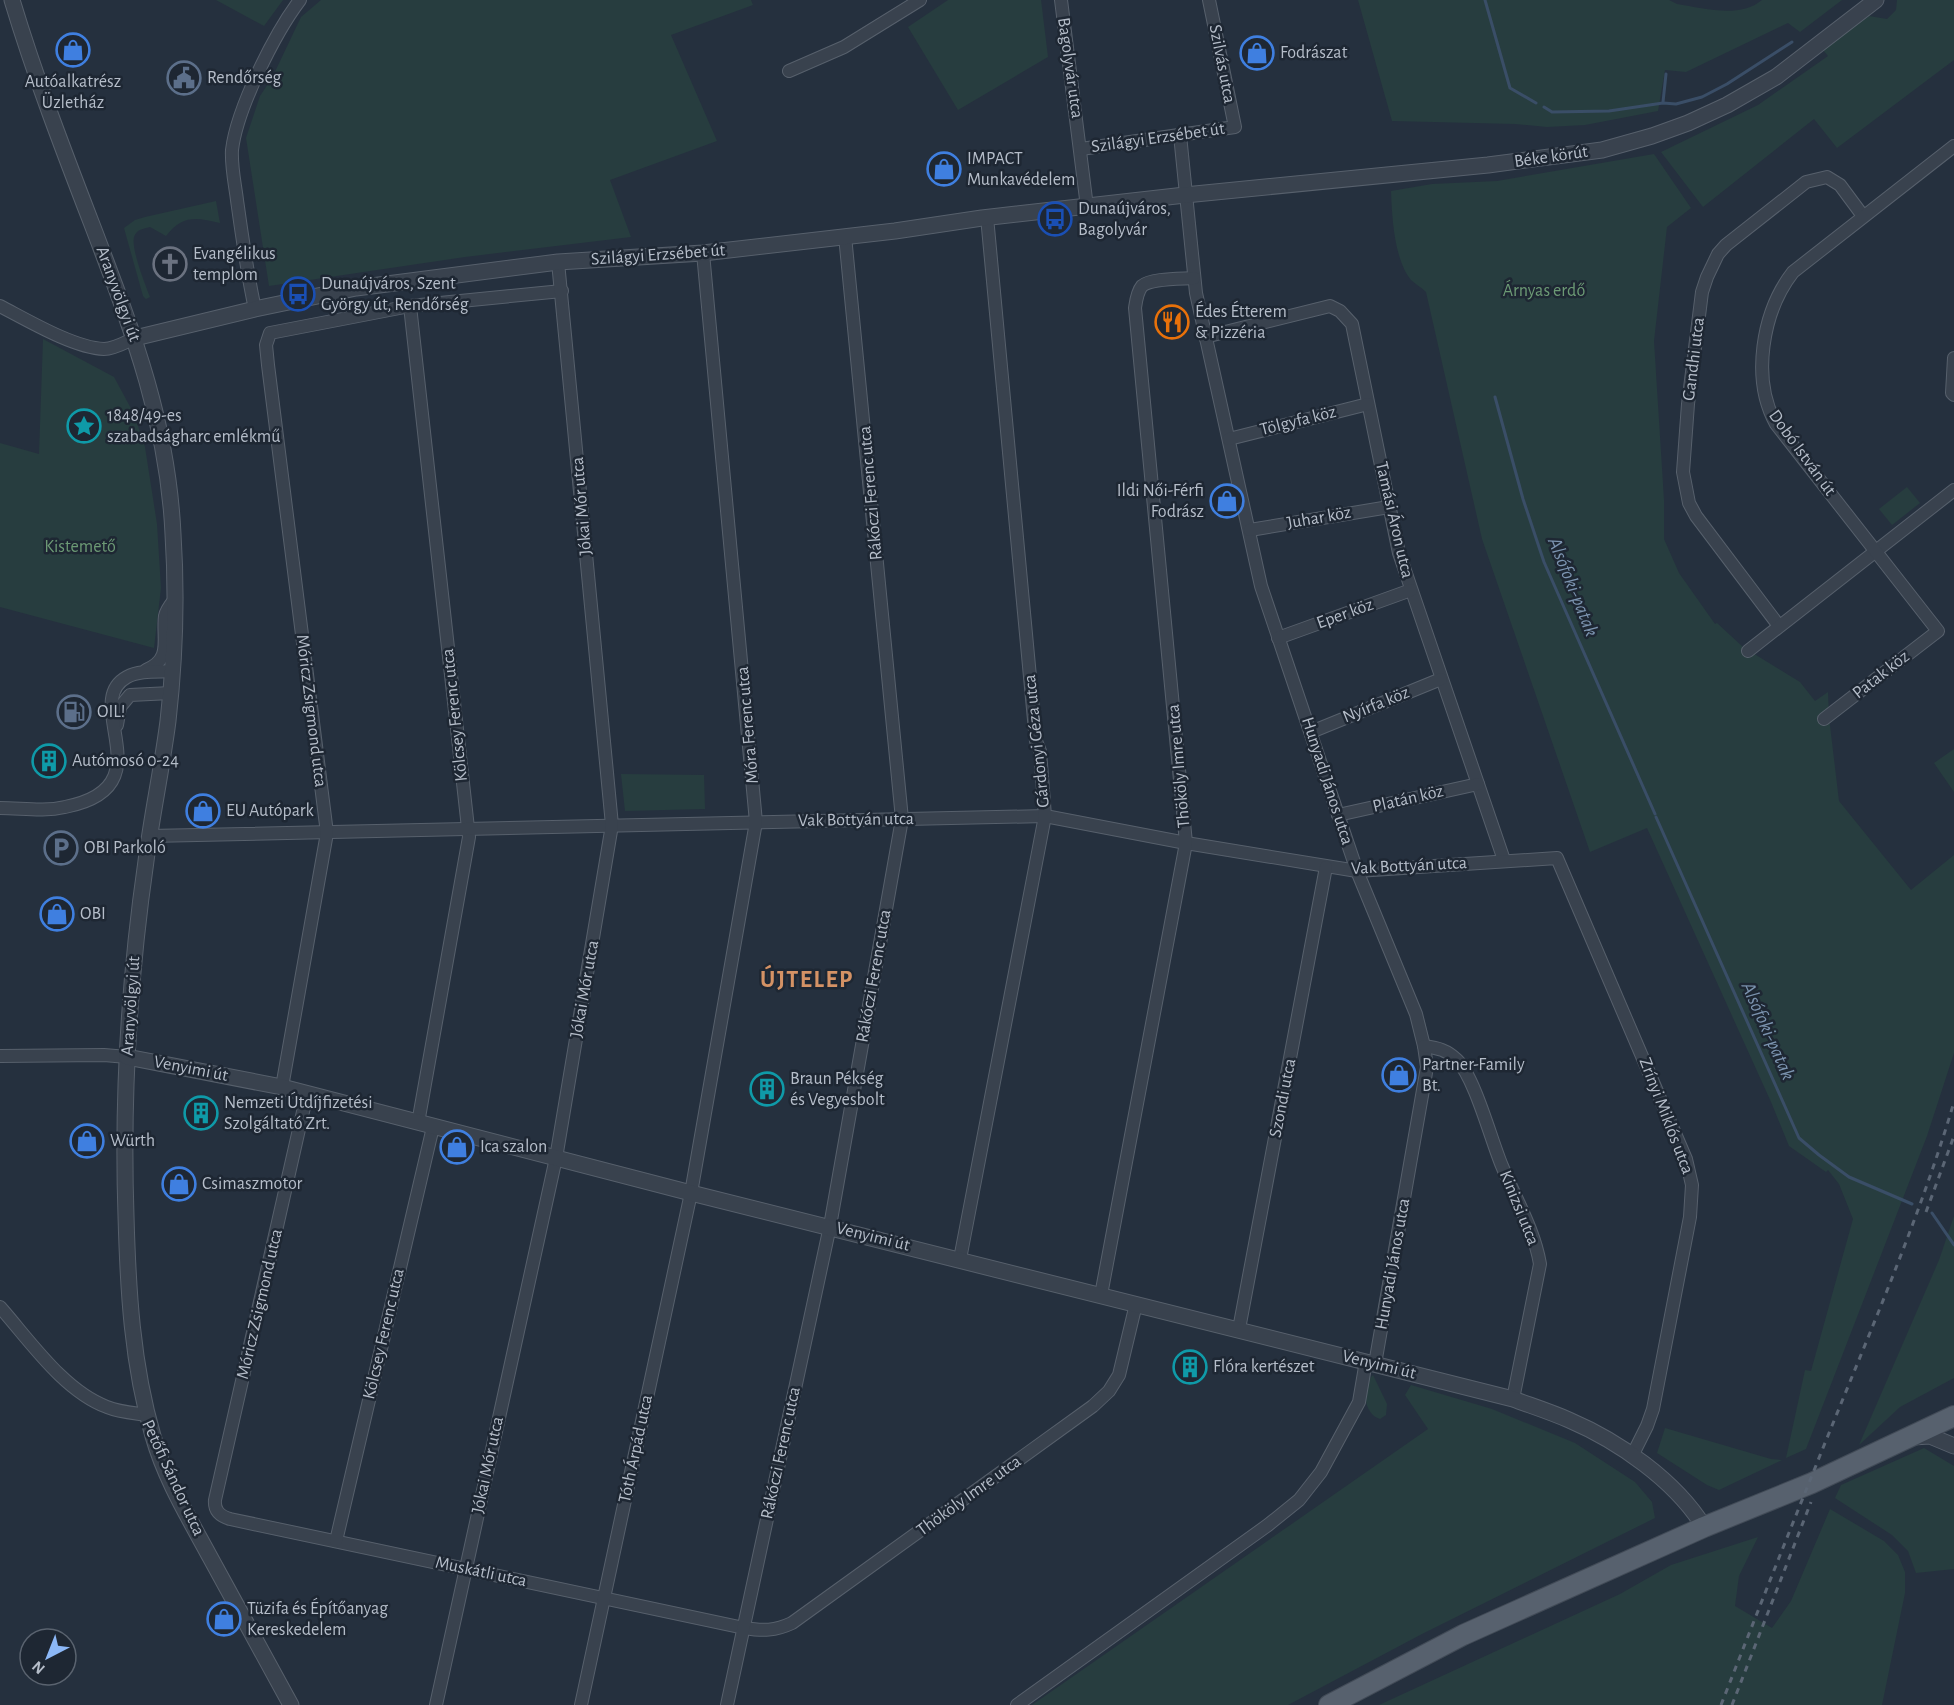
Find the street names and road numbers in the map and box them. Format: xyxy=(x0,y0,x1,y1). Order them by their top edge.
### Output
street label: Bagolyvár utca xyxy=(1054,16,1086,120)
street label: Szilvás utca xyxy=(1206,23,1238,105)
street label: Szilágyi Erzsébet út xyxy=(1090,120,1226,156)
street label: Béke körút xyxy=(1513,143,1589,171)
street label: Szilágyi Erzsébet út xyxy=(590,241,726,269)
street label: Aranyvölgyi út xyxy=(92,244,144,344)
street label: Gandhi utca xyxy=(1680,316,1708,402)
street label: Tölgyfa köz xyxy=(1258,403,1338,439)
street label: Dobó István út xyxy=(1765,407,1839,499)
street label: Rákóczi Ferenc utca xyxy=(856,425,886,561)
street label: Jókai Mór utca xyxy=(569,456,595,556)
street label: Tamási Áron utca xyxy=(1372,459,1419,580)
street label: Juhar köz xyxy=(1286,504,1352,532)
street label: Eper köz xyxy=(1314,595,1376,633)
street label: Móricz Zsigmond utca xyxy=(293,634,329,788)
street label: Patak köz xyxy=(1849,647,1913,703)
street label: Kölcsey Ferenc utca xyxy=(439,648,471,782)
street label: Móra Ferenc utca xyxy=(734,665,762,785)
street label: Gárdonyi Géza utca xyxy=(1021,674,1053,808)
street label: Nyírfa köz xyxy=(1340,684,1412,726)
street label: Thököly Imre utca xyxy=(1165,703,1193,829)
street label: Hunyadi János utca xyxy=(1298,715,1356,847)
street label: Platán köz xyxy=(1371,782,1445,816)
street label: Vak Bottyán utca xyxy=(798,810,914,830)
street label: Vak Bottyán utca xyxy=(1351,854,1467,878)
street label: Rákóczi Ferenc utca xyxy=(853,908,895,1044)
street label: Jókai Mór utca xyxy=(568,939,602,1039)
street label: Aranyvölgyi út xyxy=(119,955,143,1056)
street label: Venyimi út xyxy=(152,1053,230,1085)
street label: Zrínyi Miklós utca xyxy=(1636,1055,1696,1177)
street label: Szondi utca xyxy=(1267,1057,1299,1139)
street label: Kinizsi utca xyxy=(1496,1168,1542,1248)
street label: Hunyadi János utca xyxy=(1373,1197,1413,1331)
street label: Venyimi út xyxy=(834,1219,912,1255)
street label: Móricz Zsigmond utca xyxy=(234,1227,286,1381)
street label: Kölcsey Ferenc utca xyxy=(360,1267,408,1401)
street label: Venyimi út xyxy=(1340,1347,1418,1383)
street label: Rákóczi Ferenc utca xyxy=(758,1385,804,1521)
street label: Tóth Árpád utca xyxy=(613,1393,656,1505)
street label: Jókai Mór utca xyxy=(469,1415,507,1515)
street label: Petőfi Sándor utca xyxy=(138,1417,208,1539)
street label: Thököly Imre utca xyxy=(913,1452,1025,1540)
street label: Muskátli utca xyxy=(434,1554,528,1590)

